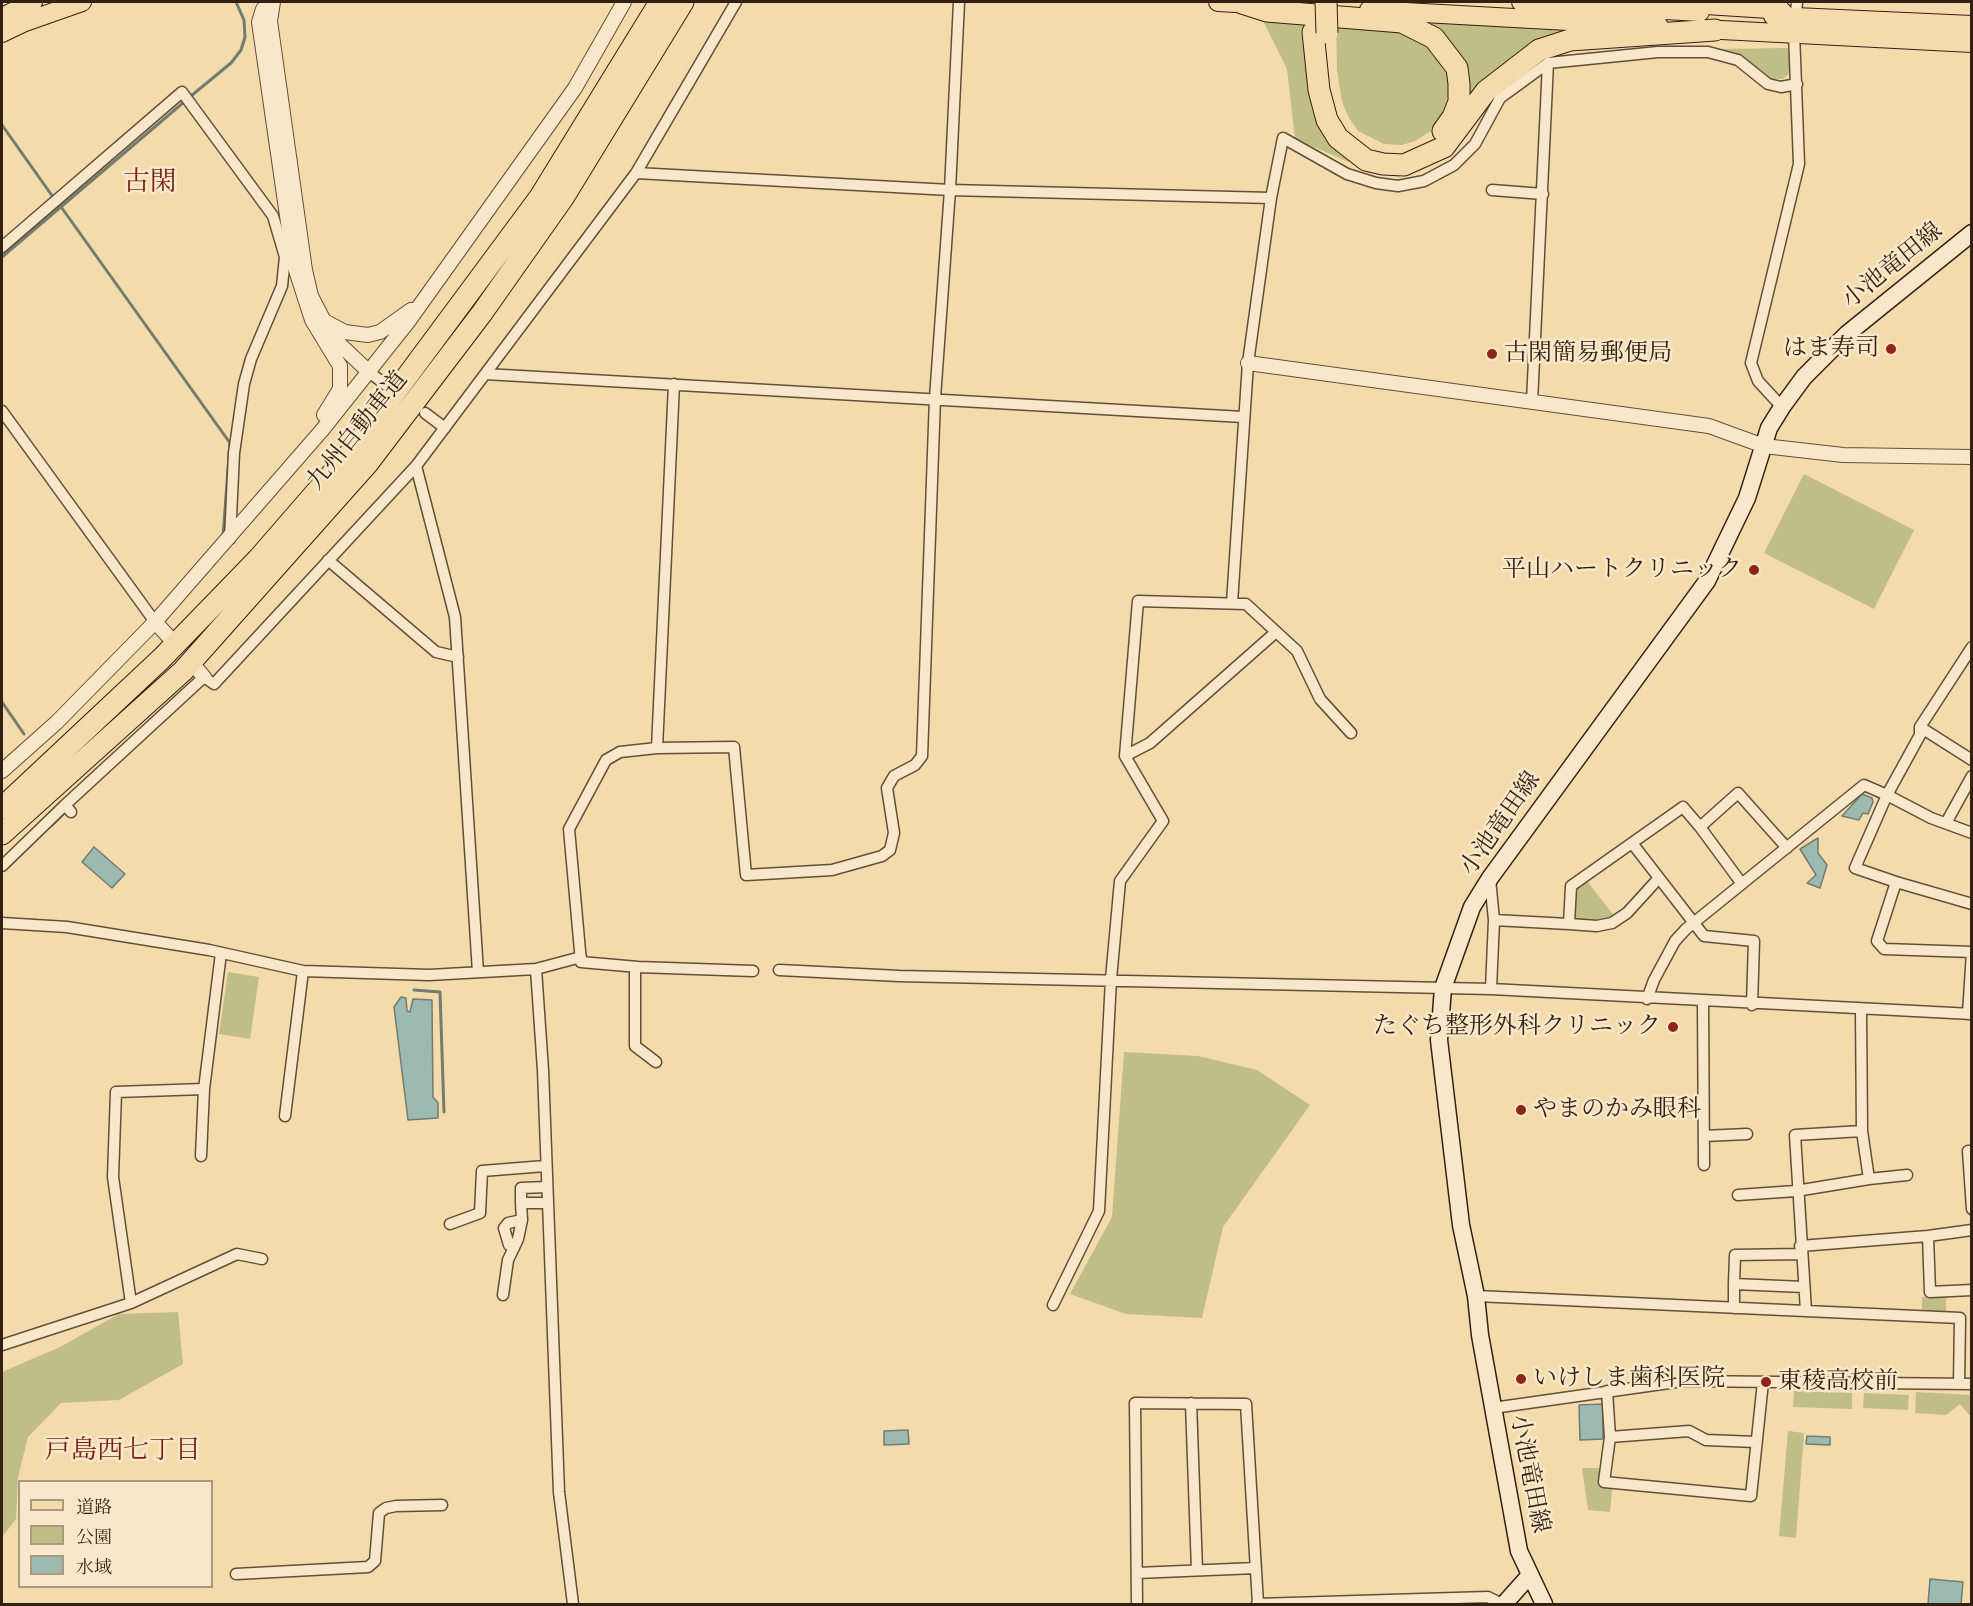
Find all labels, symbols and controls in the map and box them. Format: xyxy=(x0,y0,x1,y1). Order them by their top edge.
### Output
district label: 古閑 xyxy=(123,167,177,199)
street label: 小池竜田線 xyxy=(1837,217,1949,315)
place label: はま寿司 xyxy=(1783,335,1879,363)
place label: 古閑簡易郵便局 xyxy=(1504,340,1672,368)
marker: はま寿司 xyxy=(1884,342,1898,356)
marker: 古閑簡易郵便局 xyxy=(1485,347,1499,361)
street label: 九州自動車道 xyxy=(301,366,415,496)
place label: 平山ハートクリニック xyxy=(1502,556,1742,584)
marker: 平山ハートクリニック xyxy=(1747,563,1761,577)
street label: 小池竜田線 xyxy=(1455,767,1547,881)
place label: たぐち整形外科クリニック xyxy=(1373,1013,1661,1041)
marker: たぐち整形外科クリニック xyxy=(1666,1020,1680,1034)
place label: やまのかみ眼科 xyxy=(1533,1096,1701,1124)
marker: やまのかみ眼科 xyxy=(1514,1103,1528,1117)
place label: いけしま歯科医院 xyxy=(1533,1365,1725,1393)
place label: 東稜高校前 xyxy=(1778,1368,1898,1396)
marker: いけしま歯科医院 xyxy=(1514,1372,1528,1386)
marker: 東稜高校前 xyxy=(1759,1375,1773,1389)
street label: 小池竜田線 xyxy=(1503,1412,1555,1536)
district label: 戸島西七丁目 xyxy=(45,1436,201,1468)
legend xyxy=(18,1480,213,1588)
text: 道路 xyxy=(76,1496,112,1518)
text: 公園 xyxy=(76,1526,112,1548)
text: 水域 xyxy=(76,1556,112,1578)

